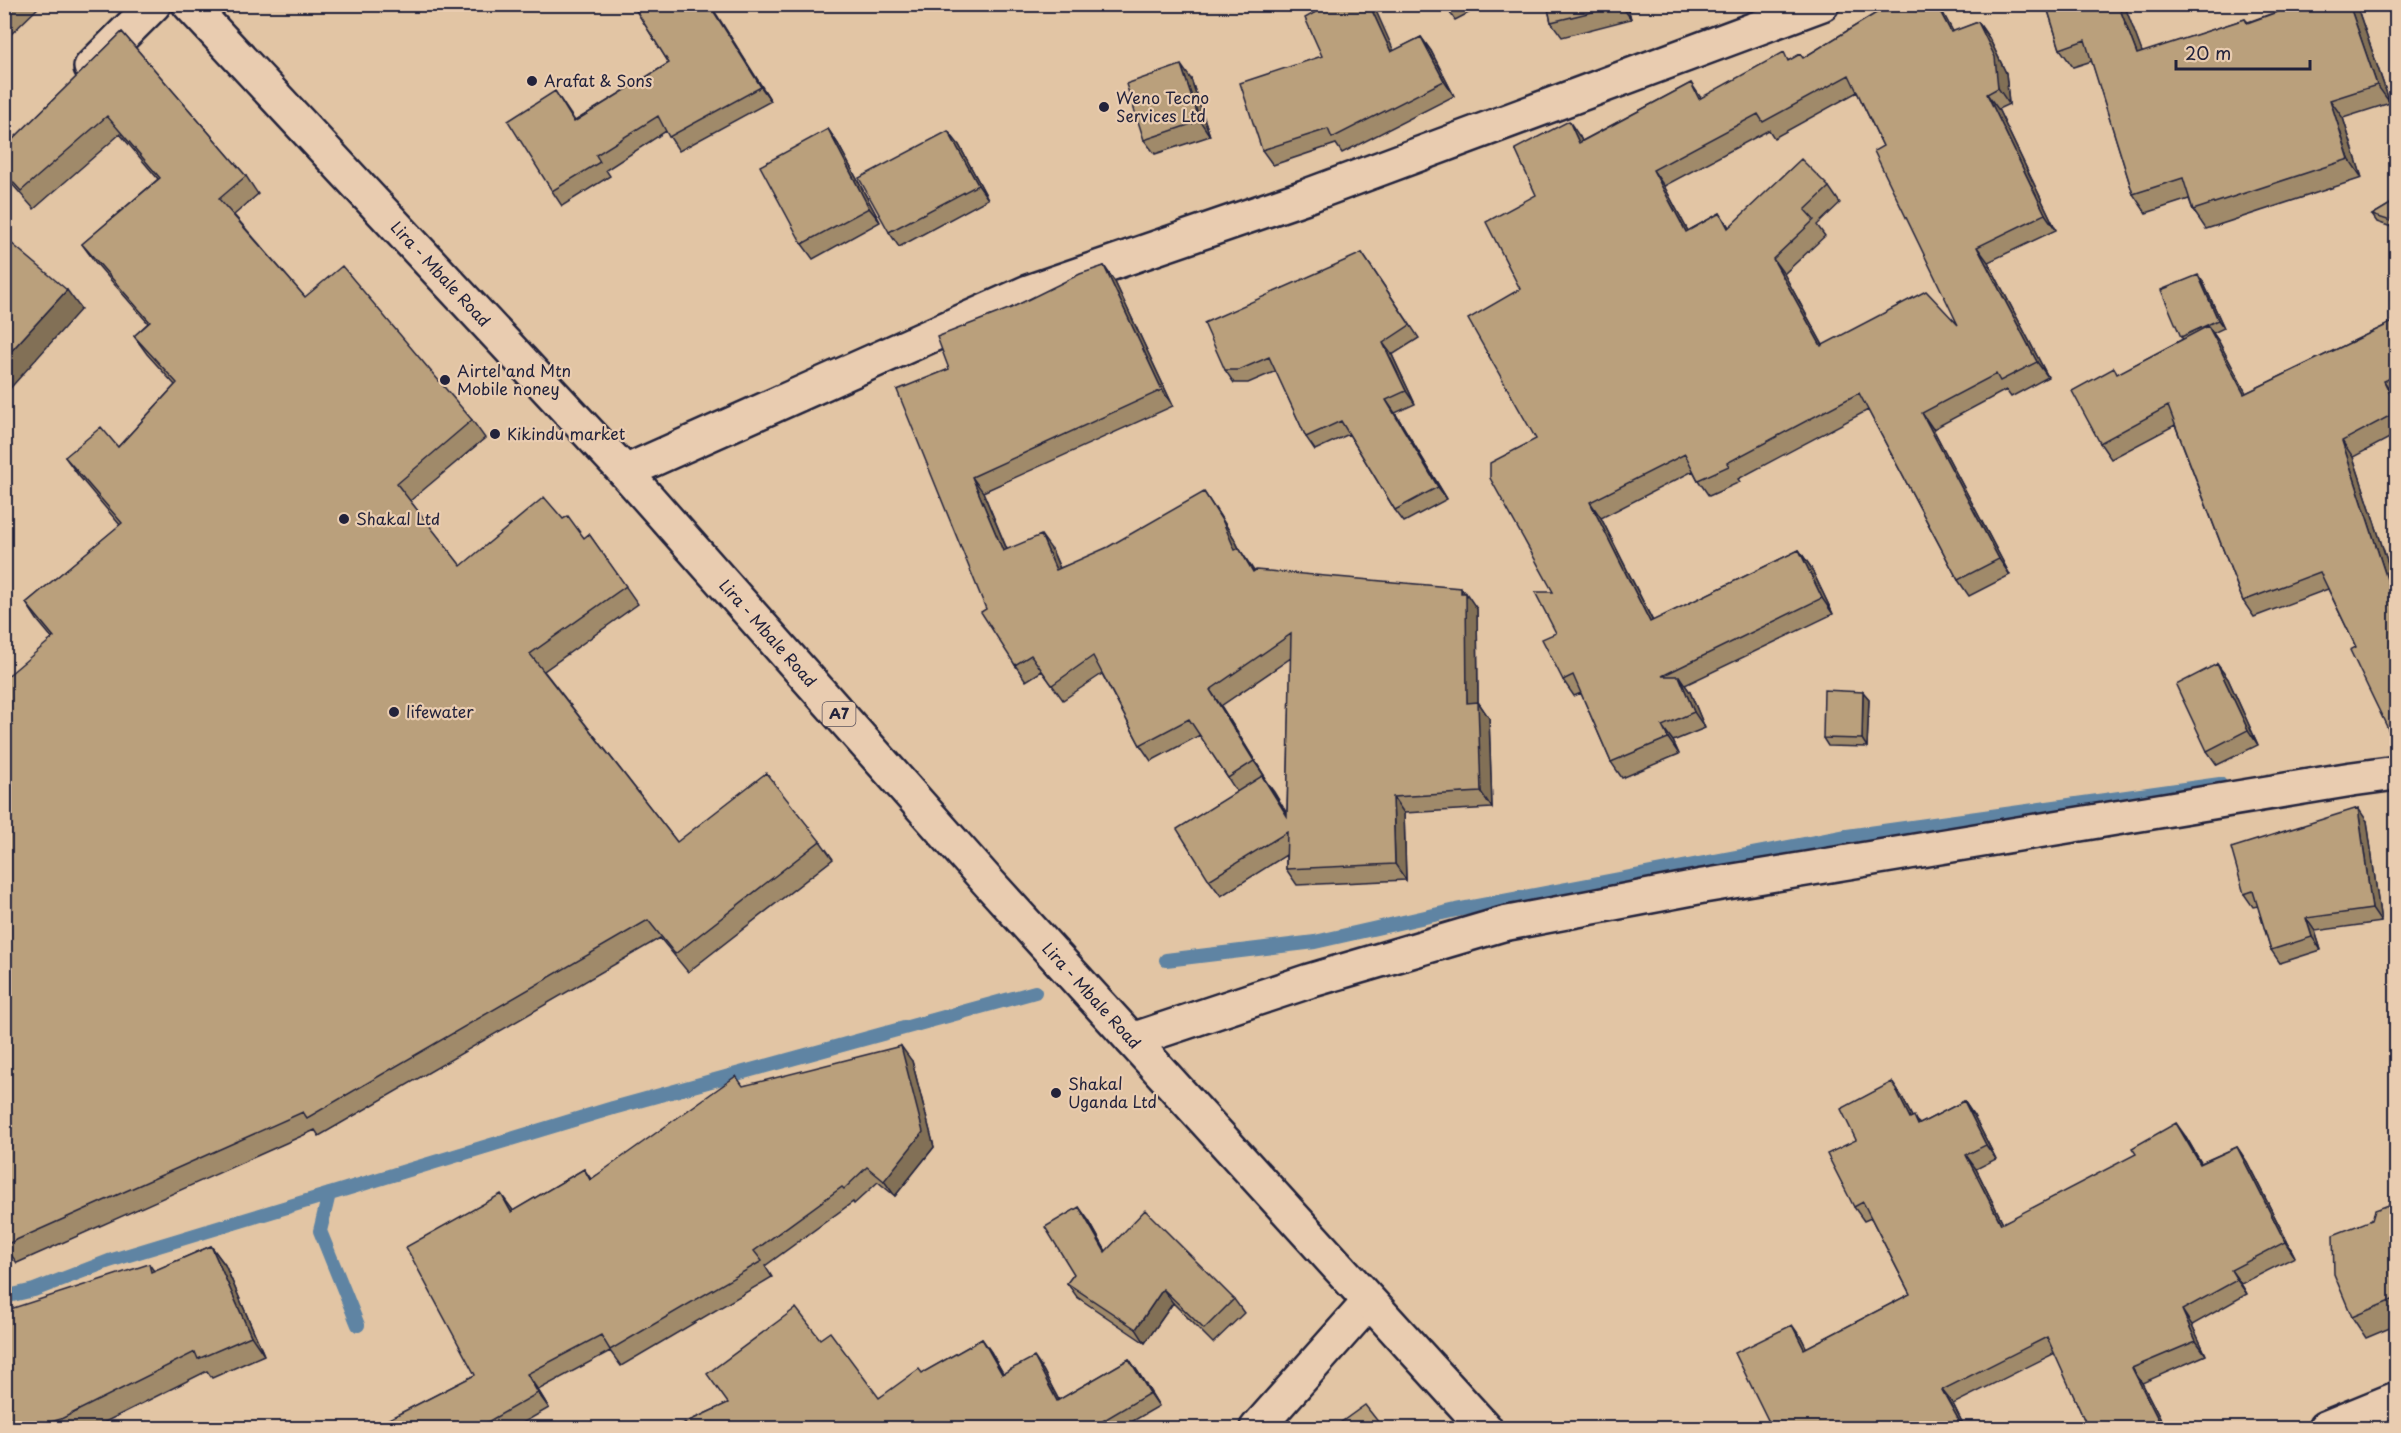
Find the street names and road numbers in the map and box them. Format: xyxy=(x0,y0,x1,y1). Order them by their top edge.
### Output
street label: Lira - Mbale Road xyxy=(386,215,497,332)
street label: Lira - Mbale Road xyxy=(714,573,823,692)
road number: A7 xyxy=(822,702,856,726)
street label: Lira - Mbale Road xyxy=(1037,936,1147,1054)

